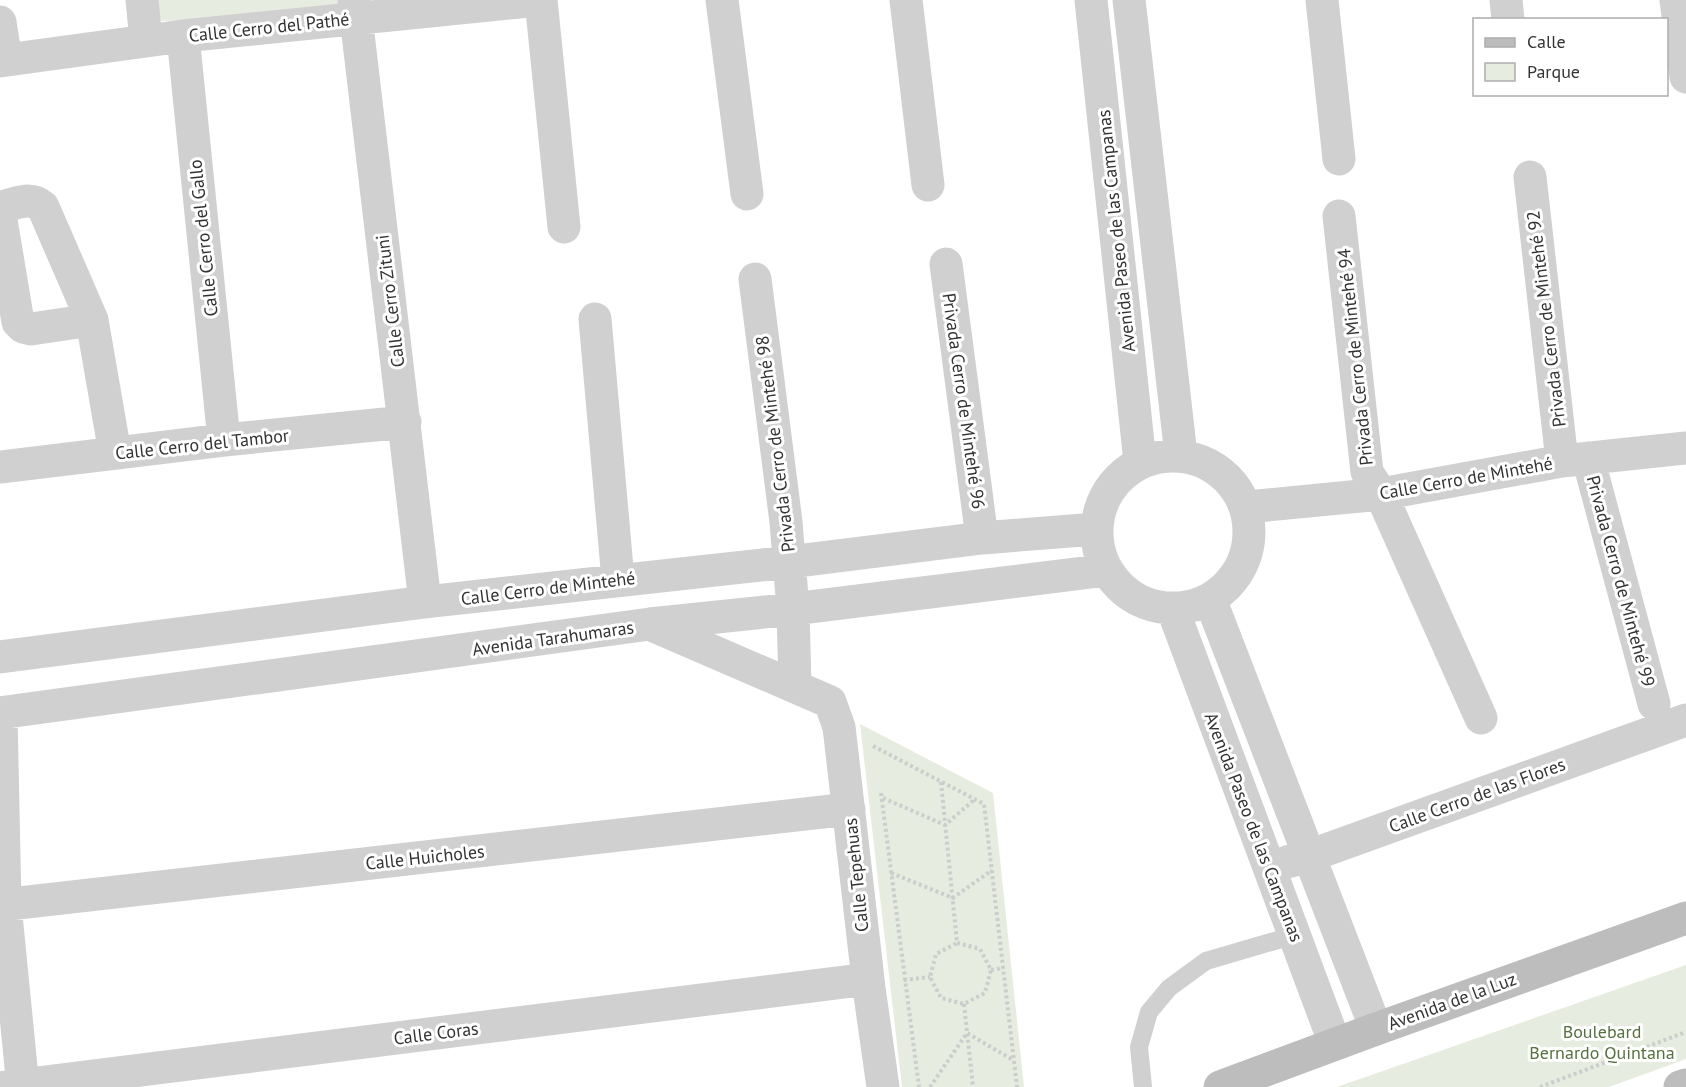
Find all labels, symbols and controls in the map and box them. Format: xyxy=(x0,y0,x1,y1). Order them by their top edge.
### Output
street label: Calle Cerro del Pathé xyxy=(188,7,350,47)
legend xyxy=(1473,18,1668,96)
text: Calle xyxy=(1527,30,1566,53)
text: Parque xyxy=(1527,60,1580,83)
street label: Avenida Paseo de las Campanas xyxy=(1092,109,1140,353)
street label: Calle Cerro del Gallo xyxy=(183,158,223,318)
street label: Privada Cerro de Mintehé 92 xyxy=(1521,209,1571,429)
street label: Calle Cerro Zituni xyxy=(370,233,410,369)
street label: Privada Cerro de Mintehé 94 xyxy=(1332,247,1378,467)
street label: Privada Cerro de Mintehé 96 xyxy=(937,292,991,510)
street label: Privada Cerro de Mintehé 98 xyxy=(750,334,800,554)
street label: Calle Cerro del Tambor xyxy=(114,423,290,465)
street label: Calle Cerro de Mintehé xyxy=(1378,451,1554,505)
street label: Privada Cerro de Mintehé 99 xyxy=(1582,473,1660,689)
street label: Calle Cerro de Mintehé xyxy=(460,566,636,610)
street label: Avenida Tarahumaras xyxy=(471,615,635,661)
street label: Avenida Paseo de las Campanas xyxy=(1200,709,1308,945)
street label: Calle Cerro de las Flores xyxy=(1386,752,1568,838)
street label: Calle Tepehuas xyxy=(839,817,873,933)
street label: Calle Huicholes xyxy=(364,839,486,875)
street label: Avenida de la Luz xyxy=(1385,967,1519,1035)
street label: Calle Coras xyxy=(392,1016,480,1050)
park label: Boulebard Bernardo Quintana xyxy=(1529,1020,1675,1064)

